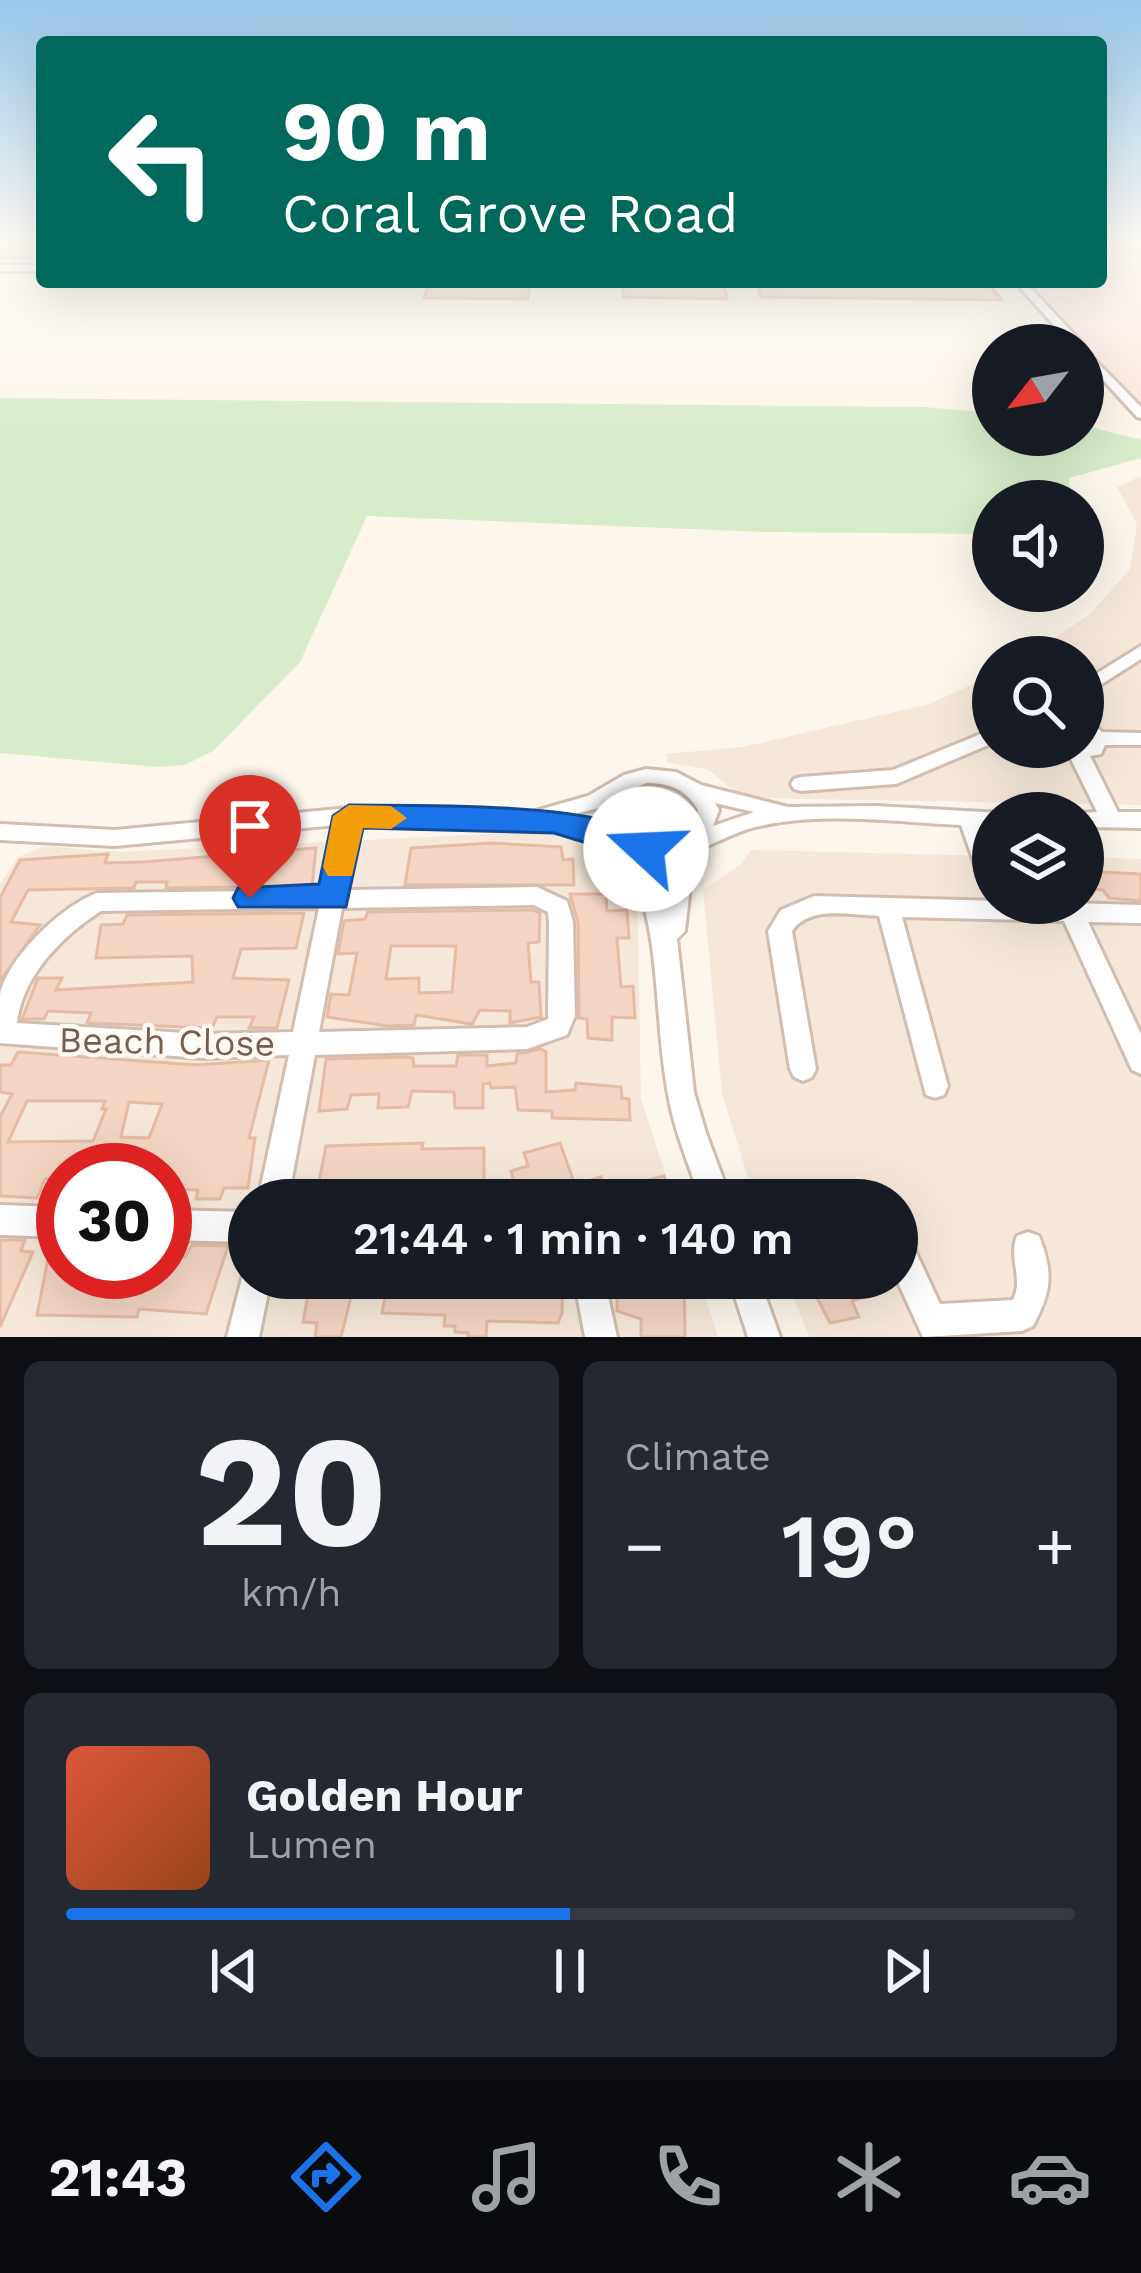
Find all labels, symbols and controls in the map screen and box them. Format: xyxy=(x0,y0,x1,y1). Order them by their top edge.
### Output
text: 90 m xyxy=(282,82,491,180)
icon: left xyxy=(84,84,240,240)
text: Coral Grove Road xyxy=(282,182,738,245)
north arrow xyxy=(972,324,1104,456)
map controls xyxy=(972,324,1104,924)
button: sound xyxy=(972,480,1104,612)
button: search xyxy=(972,636,1104,768)
pin xyxy=(199,775,301,898)
position arrow xyxy=(583,786,709,912)
button: layers xyxy=(972,792,1104,924)
icon: arrive xyxy=(217,793,283,859)
street label: Beach Close xyxy=(58,1019,276,1065)
speed limit sign: 30 xyxy=(36,1143,192,1299)
text: 21:44 · 1 min · 140 m xyxy=(353,1212,793,1265)
text: 20 xyxy=(195,1400,388,1583)
text: Climate xyxy=(625,1434,771,1479)
text: 19° xyxy=(782,1493,918,1599)
text: − xyxy=(625,1508,664,1585)
text: + xyxy=(1035,1508,1075,1585)
text: km/h xyxy=(241,1570,341,1615)
text: Golden Hour xyxy=(246,1769,523,1822)
text: Lumen xyxy=(246,1822,377,1867)
icon: previous xyxy=(201,1938,267,2004)
icon: pause xyxy=(537,1938,603,2004)
icon: next xyxy=(874,1938,940,2004)
icon: directions xyxy=(284,2135,368,2219)
icon: music xyxy=(465,2135,549,2219)
icon: phone xyxy=(646,2135,730,2219)
icon: climate xyxy=(827,2135,911,2219)
icon: car xyxy=(1008,2135,1092,2219)
text: 21:43 xyxy=(49,2146,187,2209)

